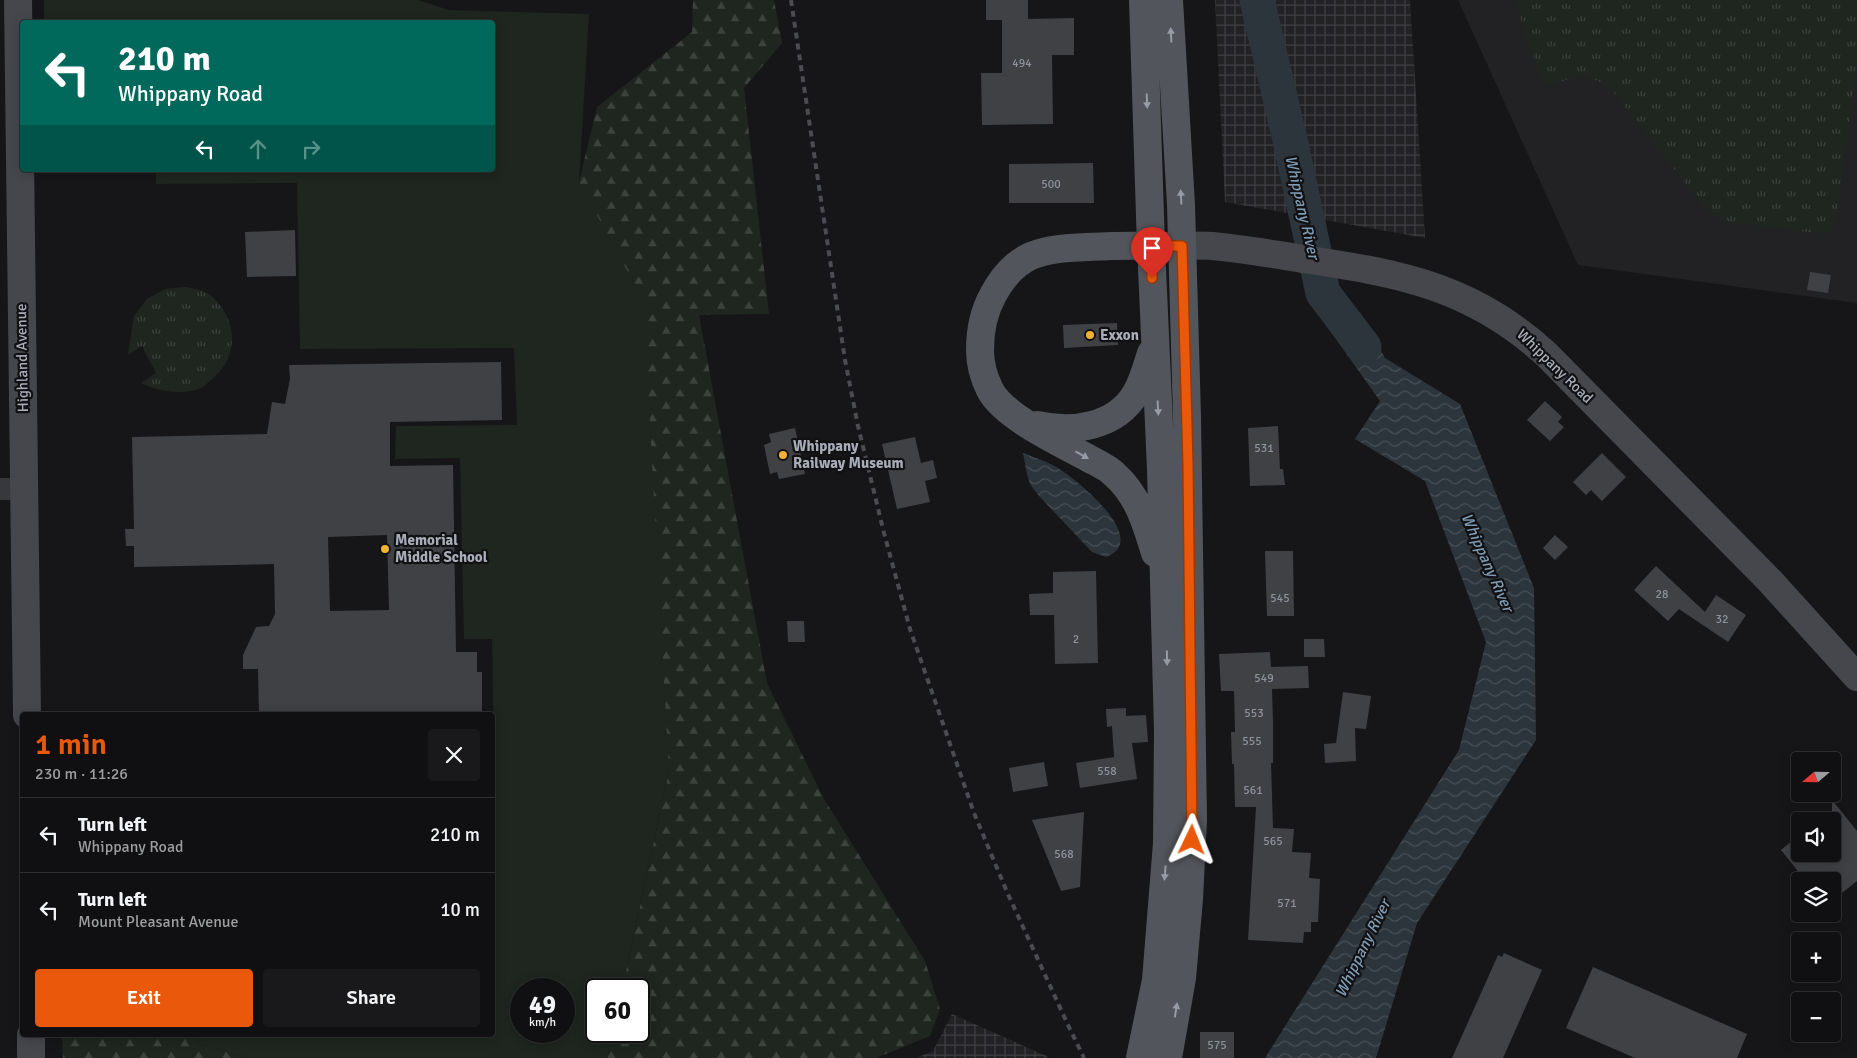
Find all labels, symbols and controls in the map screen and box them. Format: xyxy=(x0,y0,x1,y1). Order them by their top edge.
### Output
one-way arrow xyxy=(1167,27,1175,43)
text: 210 m xyxy=(118,37,211,80)
icon: left xyxy=(35,40,100,105)
house number: 494 xyxy=(1012,56,1032,71)
text: Whippany Road xyxy=(118,80,263,107)
one-way arrow xyxy=(1143,93,1151,109)
icon: left xyxy=(191,135,219,163)
icon: ahead xyxy=(244,135,272,163)
icon: right xyxy=(297,135,325,163)
water label: Whippany River xyxy=(1280,153,1324,263)
house number: 500 xyxy=(1041,177,1061,192)
one-way arrow xyxy=(1176,189,1184,205)
pin xyxy=(1131,227,1173,278)
icon: arrive xyxy=(1138,234,1166,262)
street label: Highland Avenue xyxy=(12,304,32,412)
street label: Whippany Road xyxy=(1513,325,1597,407)
place label: Exxon xyxy=(1100,326,1139,344)
marker: Exxon xyxy=(1084,329,1096,341)
one-way arrow xyxy=(1155,401,1163,417)
place label: Whippany Railway Museum xyxy=(793,437,904,472)
house number: 531 xyxy=(1254,441,1274,456)
marker: Whippany Railway Museum xyxy=(777,449,789,461)
one-way arrow xyxy=(1075,450,1088,459)
water label: Whippany River xyxy=(1456,510,1519,617)
place label: Memorial Middle School xyxy=(395,531,488,566)
marker: Memorial Middle School xyxy=(379,543,391,555)
house number: 28 xyxy=(1656,587,1668,602)
house number: 545 xyxy=(1270,591,1290,606)
house number: 32 xyxy=(1716,612,1728,627)
house number: 2 xyxy=(1073,632,1079,647)
one-way arrow xyxy=(1163,650,1171,666)
house number: 549 xyxy=(1254,671,1274,686)
house number: 553 xyxy=(1244,706,1264,721)
text: 1 min xyxy=(35,726,107,763)
button: close xyxy=(428,729,480,781)
house number: 555 xyxy=(1242,734,1262,749)
north arrow xyxy=(1791,752,1841,802)
map controls xyxy=(1791,752,1841,1042)
text: 230 m · 11:26 xyxy=(35,764,128,784)
house number: 558 xyxy=(1097,764,1117,779)
house number: 561 xyxy=(1243,783,1263,798)
button: sound xyxy=(1791,812,1841,862)
text: Turn left xyxy=(78,813,147,837)
position arrow xyxy=(1165,813,1217,865)
icon: left xyxy=(35,821,63,849)
text: 210 m xyxy=(430,823,480,847)
house number: 565 xyxy=(1263,834,1283,849)
text: Whippany Road xyxy=(78,837,183,857)
house number: 568 xyxy=(1054,847,1074,862)
one-way arrow xyxy=(1161,865,1169,881)
button: layers xyxy=(1791,872,1841,922)
text: Turn left xyxy=(78,888,147,912)
water label: Whippany River xyxy=(1331,895,1396,1000)
icon: left xyxy=(35,896,63,924)
house number: 571 xyxy=(1277,896,1297,911)
text: 10 m xyxy=(440,898,480,922)
text: Mount Pleasant Avenue xyxy=(78,912,239,932)
button: + xyxy=(1791,932,1841,982)
button: Exit xyxy=(35,969,253,1027)
button: Share xyxy=(263,969,480,1027)
speed limit sign: 60 xyxy=(585,978,650,1043)
text: 49 xyxy=(529,989,556,1020)
button: − xyxy=(1791,992,1841,1042)
one-way arrow xyxy=(1173,1002,1181,1018)
text: km/h xyxy=(529,1015,556,1030)
house number: 575 xyxy=(1207,1038,1227,1053)

